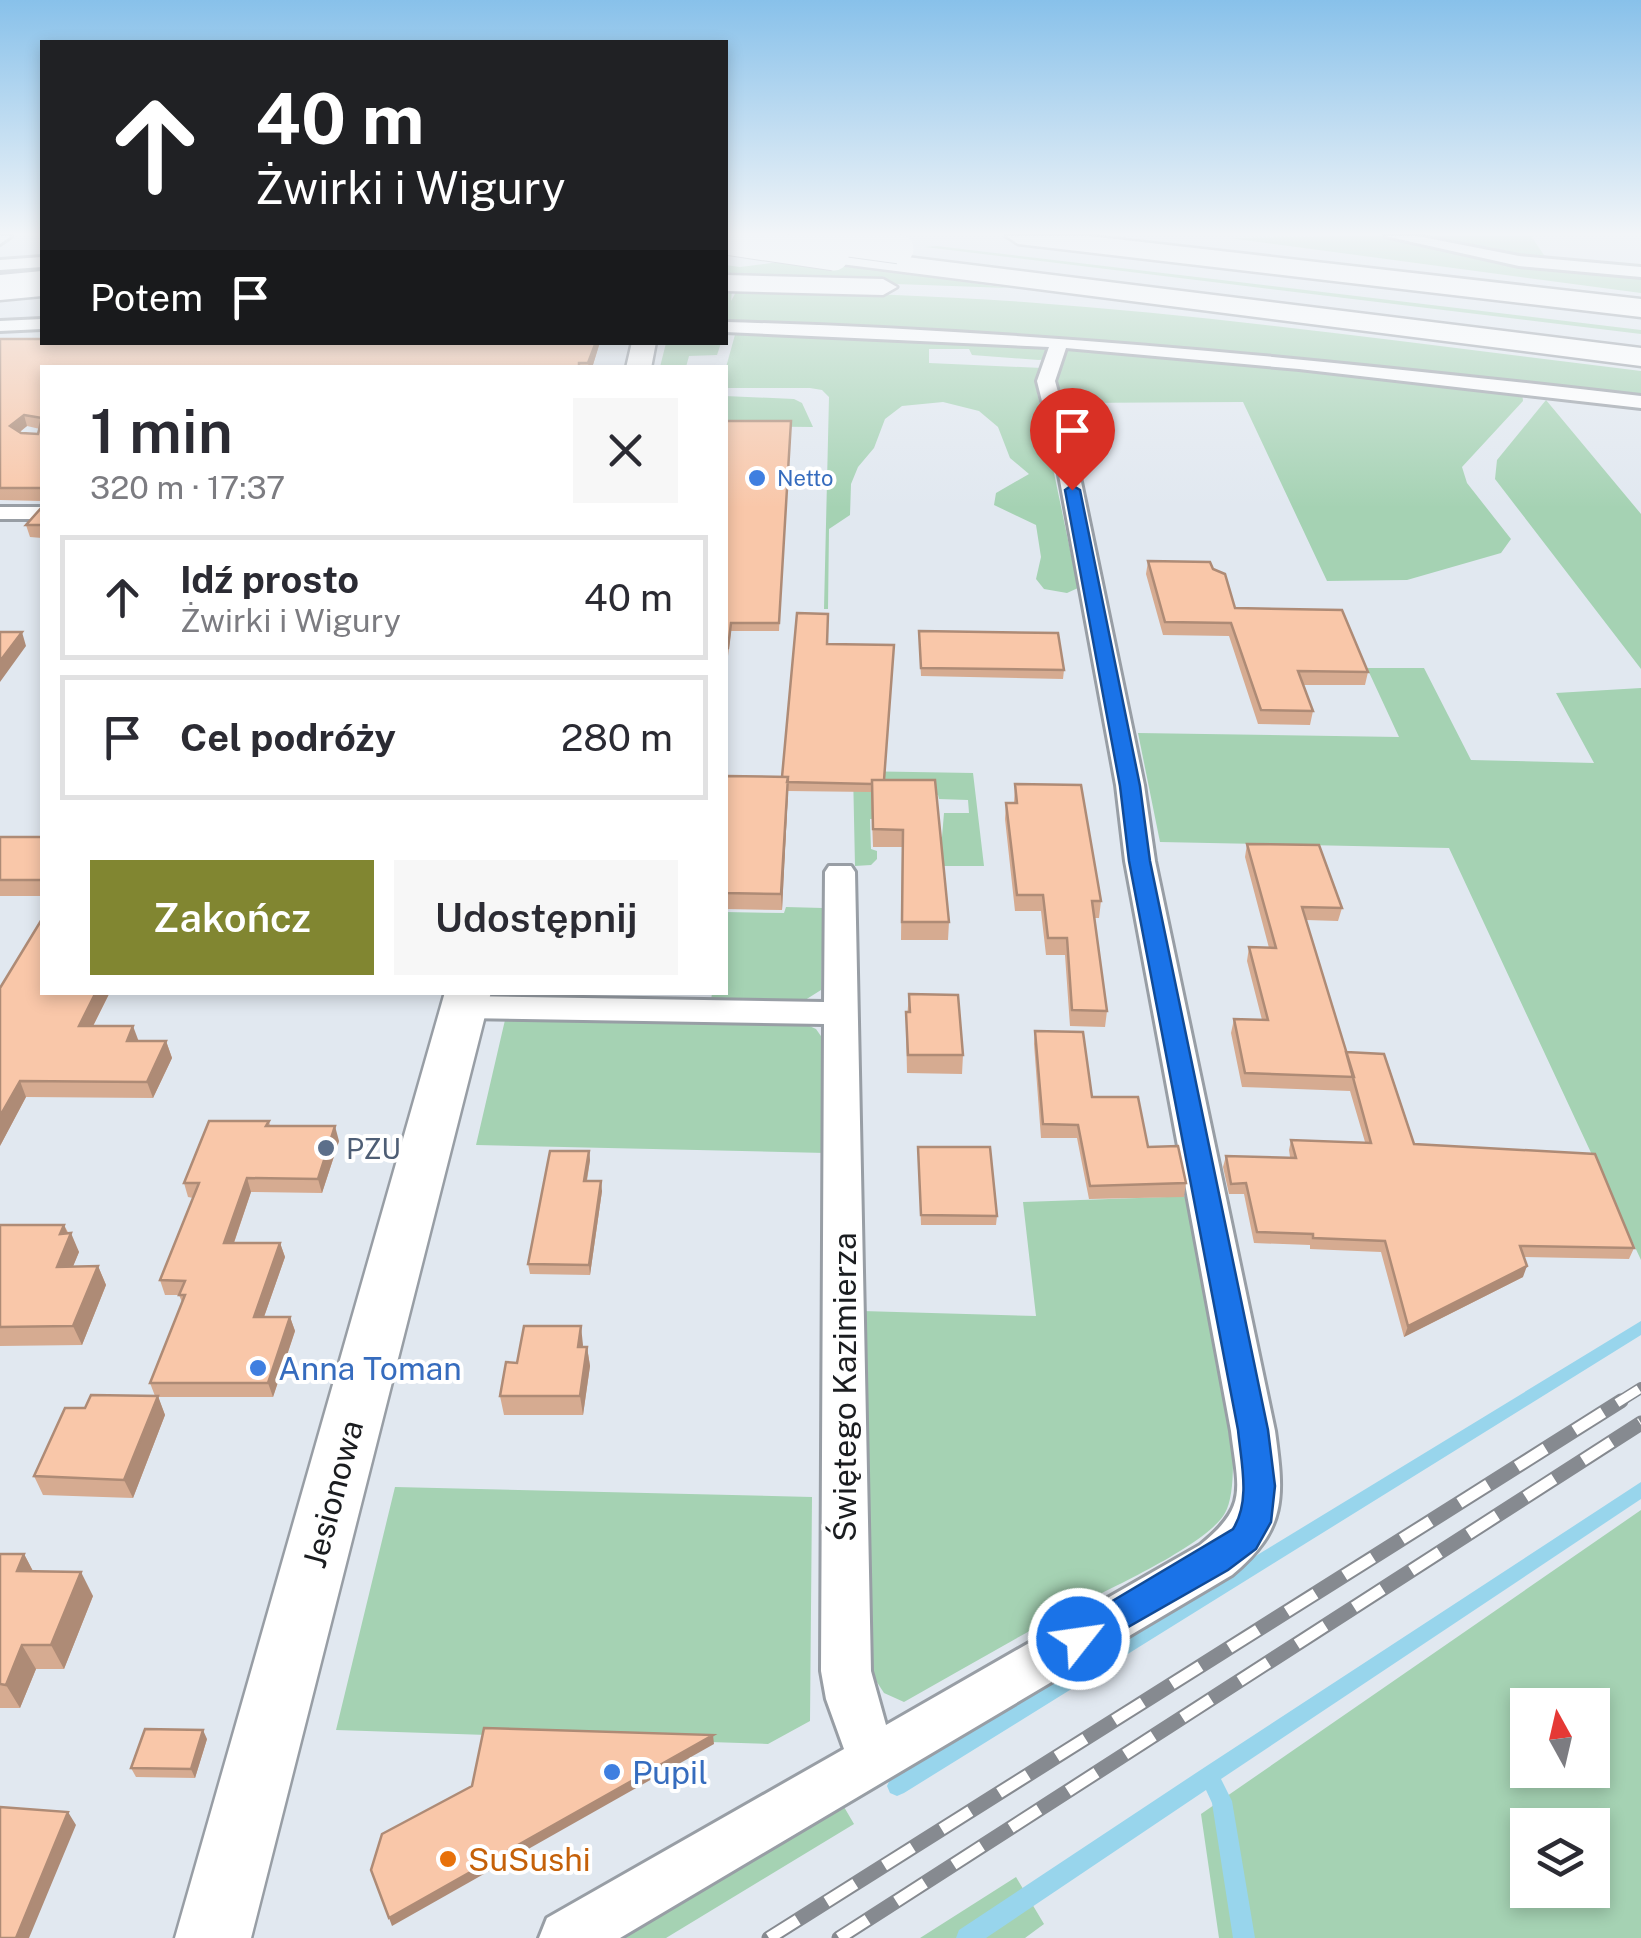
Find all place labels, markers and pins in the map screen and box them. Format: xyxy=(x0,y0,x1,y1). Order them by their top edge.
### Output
pin xyxy=(1030,388,1115,491)
place label: Netto xyxy=(777,465,834,491)
marker: Netto xyxy=(746,467,768,489)
place label: PZU xyxy=(346,1132,401,1165)
marker: PZU xyxy=(315,1137,337,1159)
place label: Anna Toman xyxy=(278,1350,462,1387)
marker: Anna Toman xyxy=(247,1357,269,1379)
place label: Pupil xyxy=(632,1754,708,1791)
marker: Pupil xyxy=(601,1761,623,1783)
place label: SuSushi xyxy=(468,1841,591,1878)
marker: SuSushi xyxy=(437,1848,459,1870)

